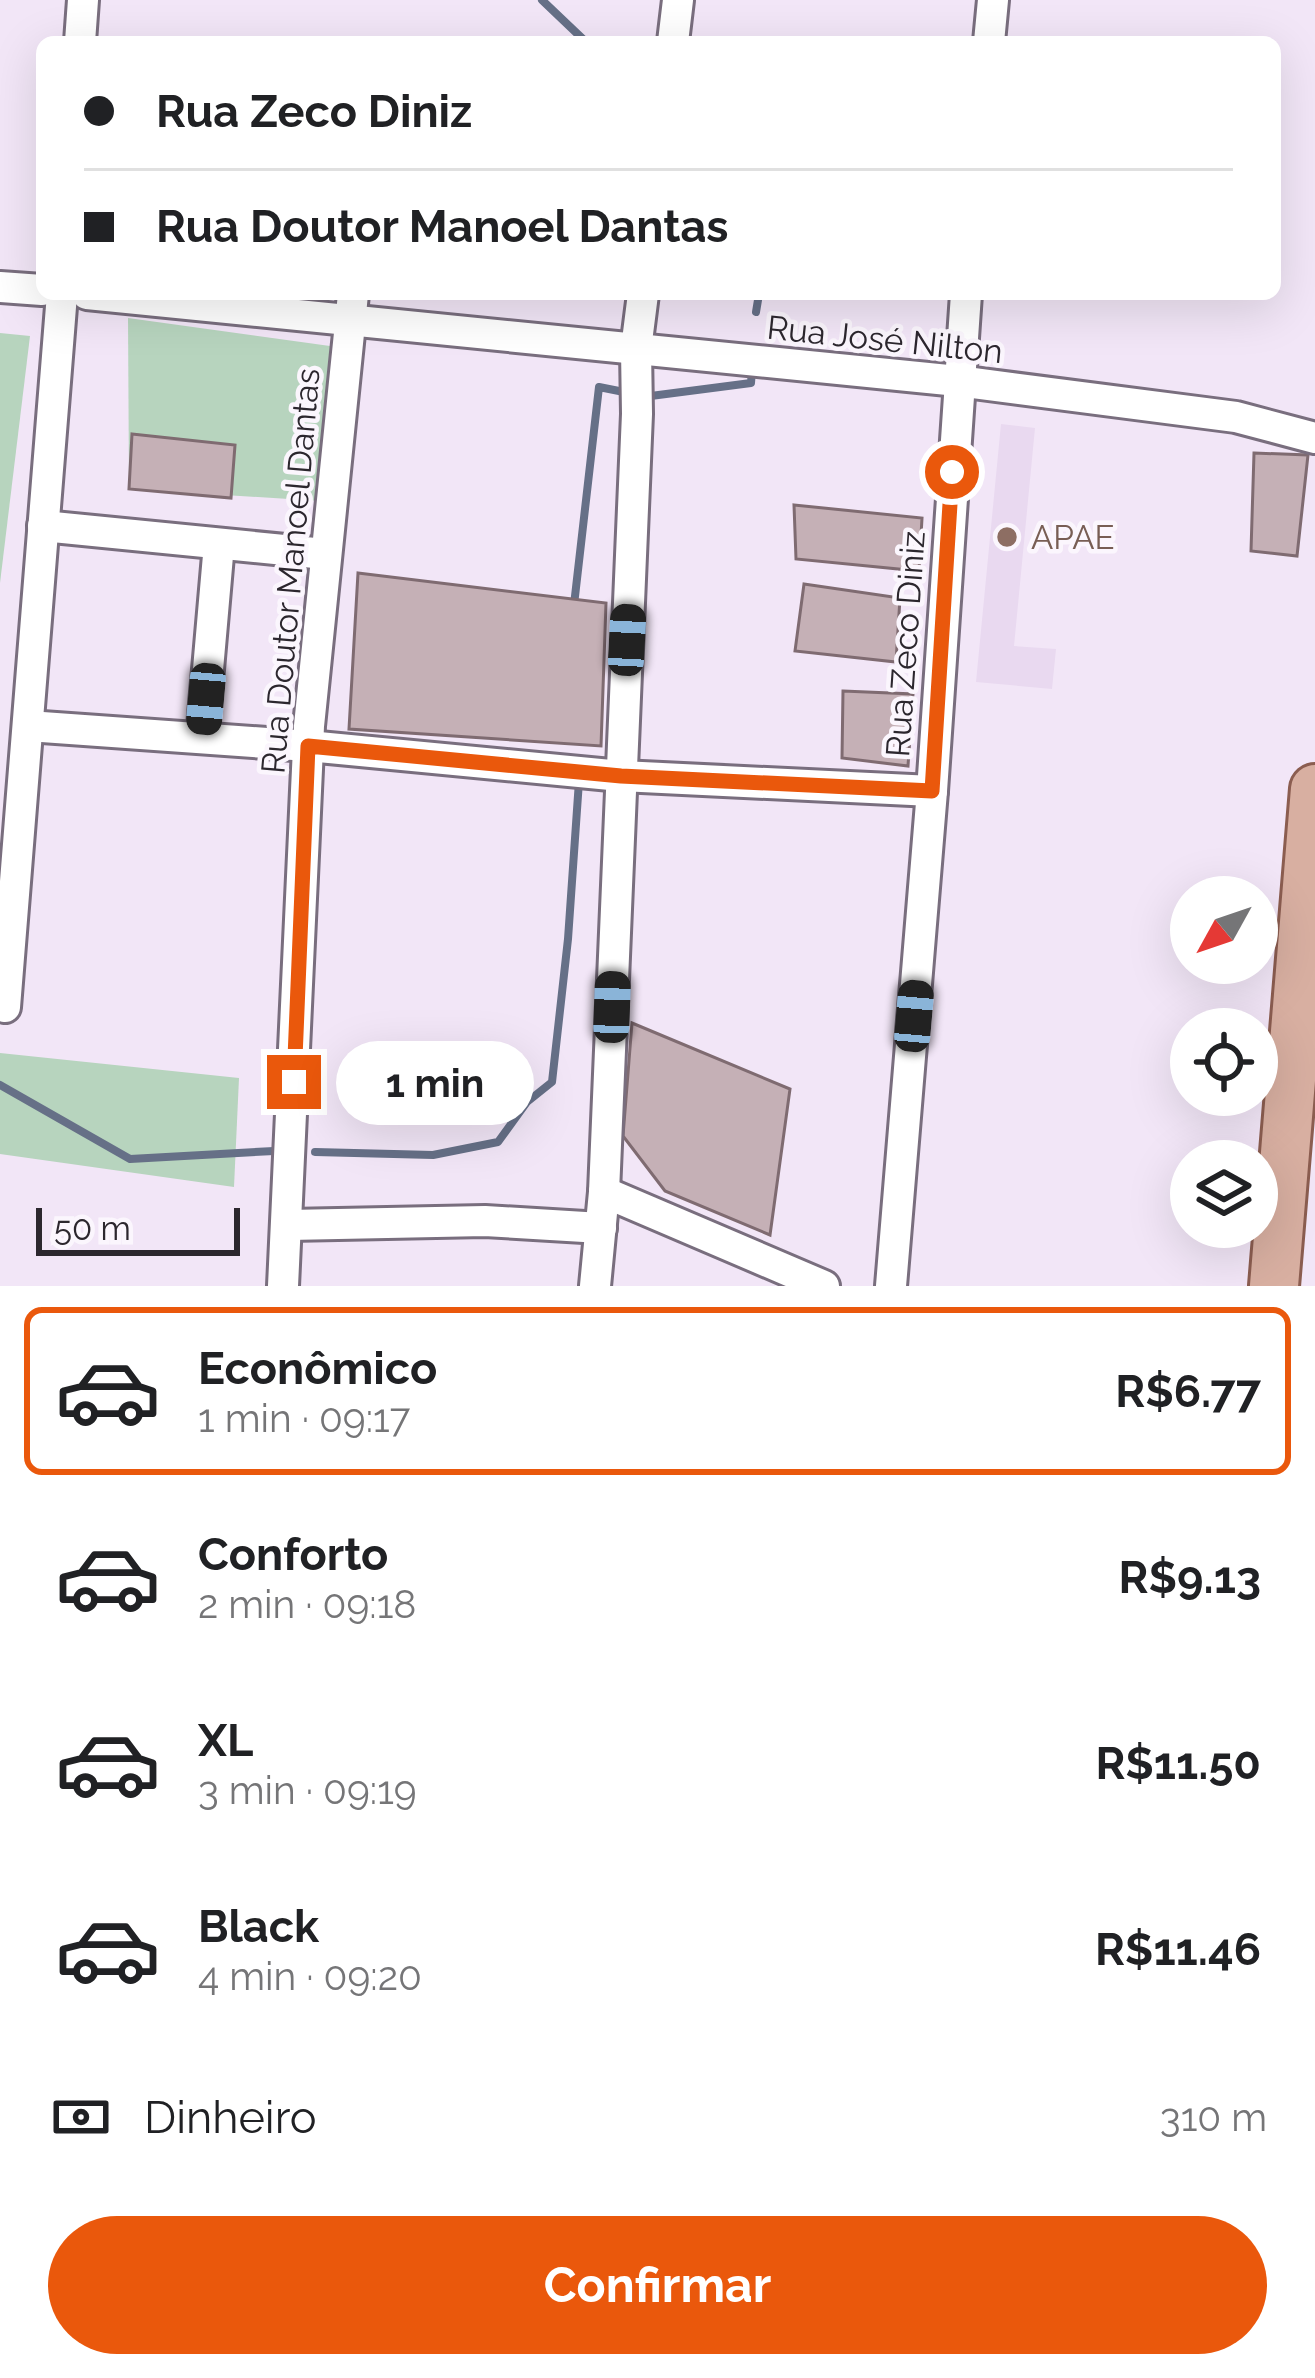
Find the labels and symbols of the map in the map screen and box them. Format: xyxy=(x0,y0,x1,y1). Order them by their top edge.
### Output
street label: Rua José Nilton xyxy=(765,308,1005,371)
street label: Rua Doutor Manoel Dantas xyxy=(253,367,328,775)
route start xyxy=(925,445,979,499)
place label: APAE xyxy=(1031,518,1115,557)
marker: APAE xyxy=(994,524,1020,550)
street label: Rua Zeco Diniz xyxy=(878,530,933,758)
car xyxy=(607,603,647,677)
car xyxy=(185,662,227,736)
north arrow xyxy=(1170,876,1278,984)
car xyxy=(593,970,631,1044)
car xyxy=(893,979,935,1053)
callout: 1 min xyxy=(336,1040,534,1124)
route end xyxy=(267,1055,321,1109)
scale bar xyxy=(36,1202,240,1255)

